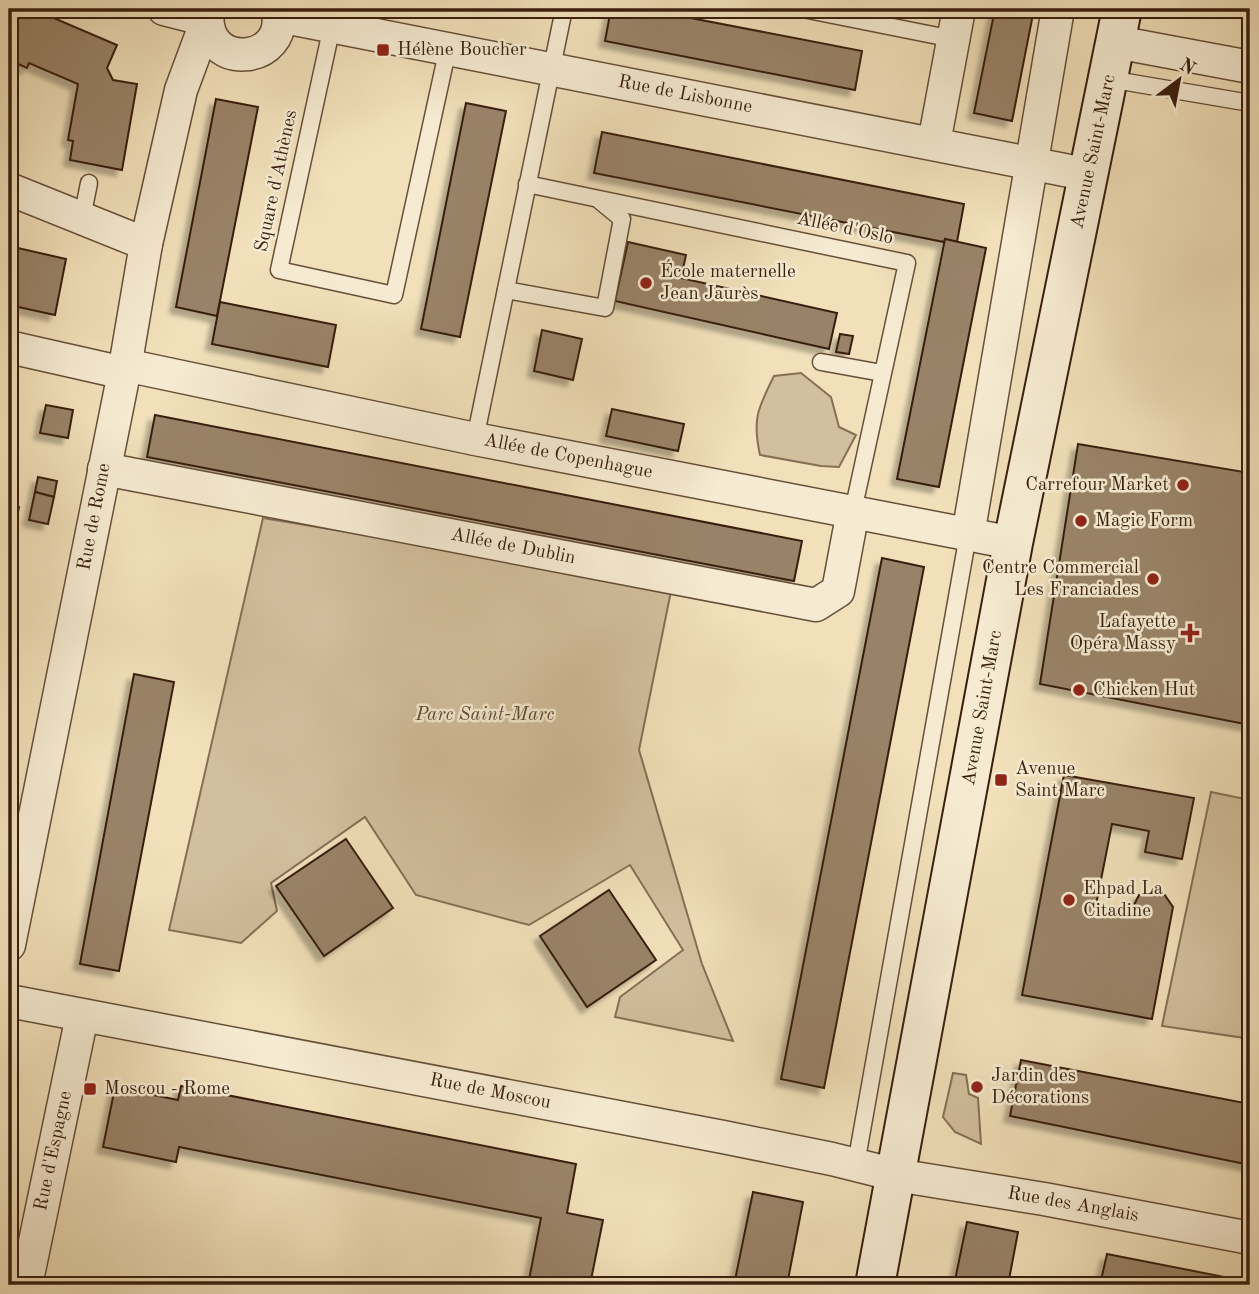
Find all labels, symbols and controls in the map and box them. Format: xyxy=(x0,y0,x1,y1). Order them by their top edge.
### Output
place label: Hélène Boucher xyxy=(397,41,527,60)
marker: Hélène Boucher xyxy=(375,42,391,58)
north arrow xyxy=(1144,46,1214,116)
text: N xyxy=(1175,56,1198,80)
street label: Rue de Lisbonne xyxy=(616,73,754,117)
street label: Avenue Saint-Marc xyxy=(1068,73,1120,231)
street label: Square d'Athènes xyxy=(253,108,301,254)
street label: Allée d'Oslo xyxy=(795,210,895,248)
place label: École maternelle Jean Jaurès xyxy=(660,259,796,304)
marker: École maternelle Jean Jaurès xyxy=(638,275,654,291)
street label: Allée de Copenhague xyxy=(482,431,654,483)
street label: Rue de Rome xyxy=(75,462,115,572)
place label: Carrefour Market xyxy=(1025,476,1169,495)
marker: Carrefour Market xyxy=(1175,477,1191,493)
place label: Magic Form xyxy=(1095,512,1193,531)
marker: Magic Form xyxy=(1073,513,1089,529)
street label: Allée de Dublin xyxy=(449,526,577,568)
place label: Centre Commercial Les Franciades xyxy=(982,559,1139,600)
marker: Centre Commercial Les Franciades xyxy=(1145,571,1161,587)
place label: Lafayette Opéra Massy xyxy=(1070,613,1176,654)
marker: Lafayette Opéra Massy xyxy=(1182,625,1198,641)
street label: Avenue Saint-Marc xyxy=(960,629,1006,787)
place label: Chicken Hut xyxy=(1093,681,1195,700)
marker: Chicken Hut xyxy=(1071,682,1087,698)
park label: Parc Saint-Marc xyxy=(414,706,555,725)
place label: Avenue Saint Marc xyxy=(1015,760,1105,801)
marker: Avenue Saint Marc xyxy=(993,772,1009,788)
place label: Ehpad La Citadine xyxy=(1083,880,1164,921)
marker: Ehpad La Citadine xyxy=(1061,892,1077,908)
place label: Jardin des Décorations xyxy=(991,1067,1089,1108)
street label: Rue de Moscou xyxy=(428,1071,552,1113)
marker: Jardin des Décorations xyxy=(969,1079,985,1095)
place label: Moscou - Rome xyxy=(104,1080,230,1099)
marker: Moscou - Rome xyxy=(82,1081,98,1097)
street label: Rue d'Espagne xyxy=(32,1089,76,1213)
street label: Rue des Anglais xyxy=(1006,1184,1140,1226)

